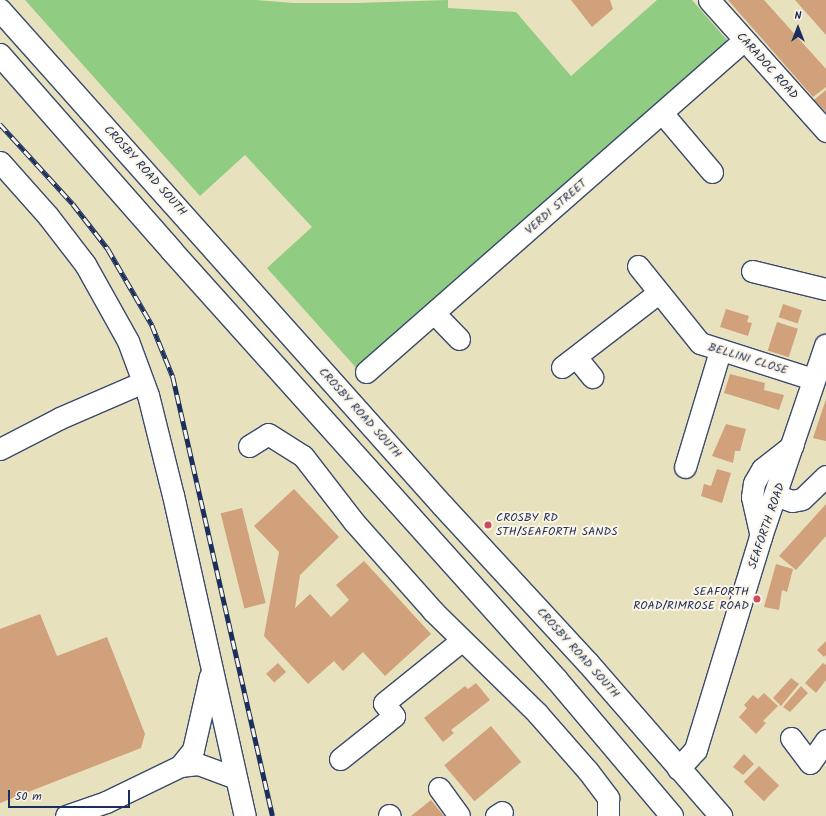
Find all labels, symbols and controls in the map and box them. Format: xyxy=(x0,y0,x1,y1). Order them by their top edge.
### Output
text: N xyxy=(795,7,801,25)
north arrow xyxy=(778,8,818,48)
street label: CARADOC ROAD xyxy=(733,29,801,103)
street label: CROSBY ROAD SOUTH xyxy=(101,123,189,219)
street label: VERDI STREET xyxy=(522,176,590,238)
street label: BELLINI CLOSE xyxy=(706,340,790,378)
street label: CROSBY ROAD SOUTH xyxy=(316,365,404,461)
street label: SEAFORTH ROAD xyxy=(746,481,788,571)
place label: CROSBY RD STH/SEAFORTH SANDS xyxy=(496,511,618,539)
marker: CROSBY RD STH/SEAFORTH SANDS xyxy=(483,520,493,530)
place label: SEAFORTH ROAD/RIMROSE ROAD xyxy=(633,585,749,613)
marker: SEAFORTH ROAD/RIMROSE ROAD xyxy=(752,594,762,604)
street label: CROSBY ROAD SOUTH xyxy=(534,605,622,701)
scale bar xyxy=(10,782,132,808)
text: 50 m xyxy=(15,787,42,806)

